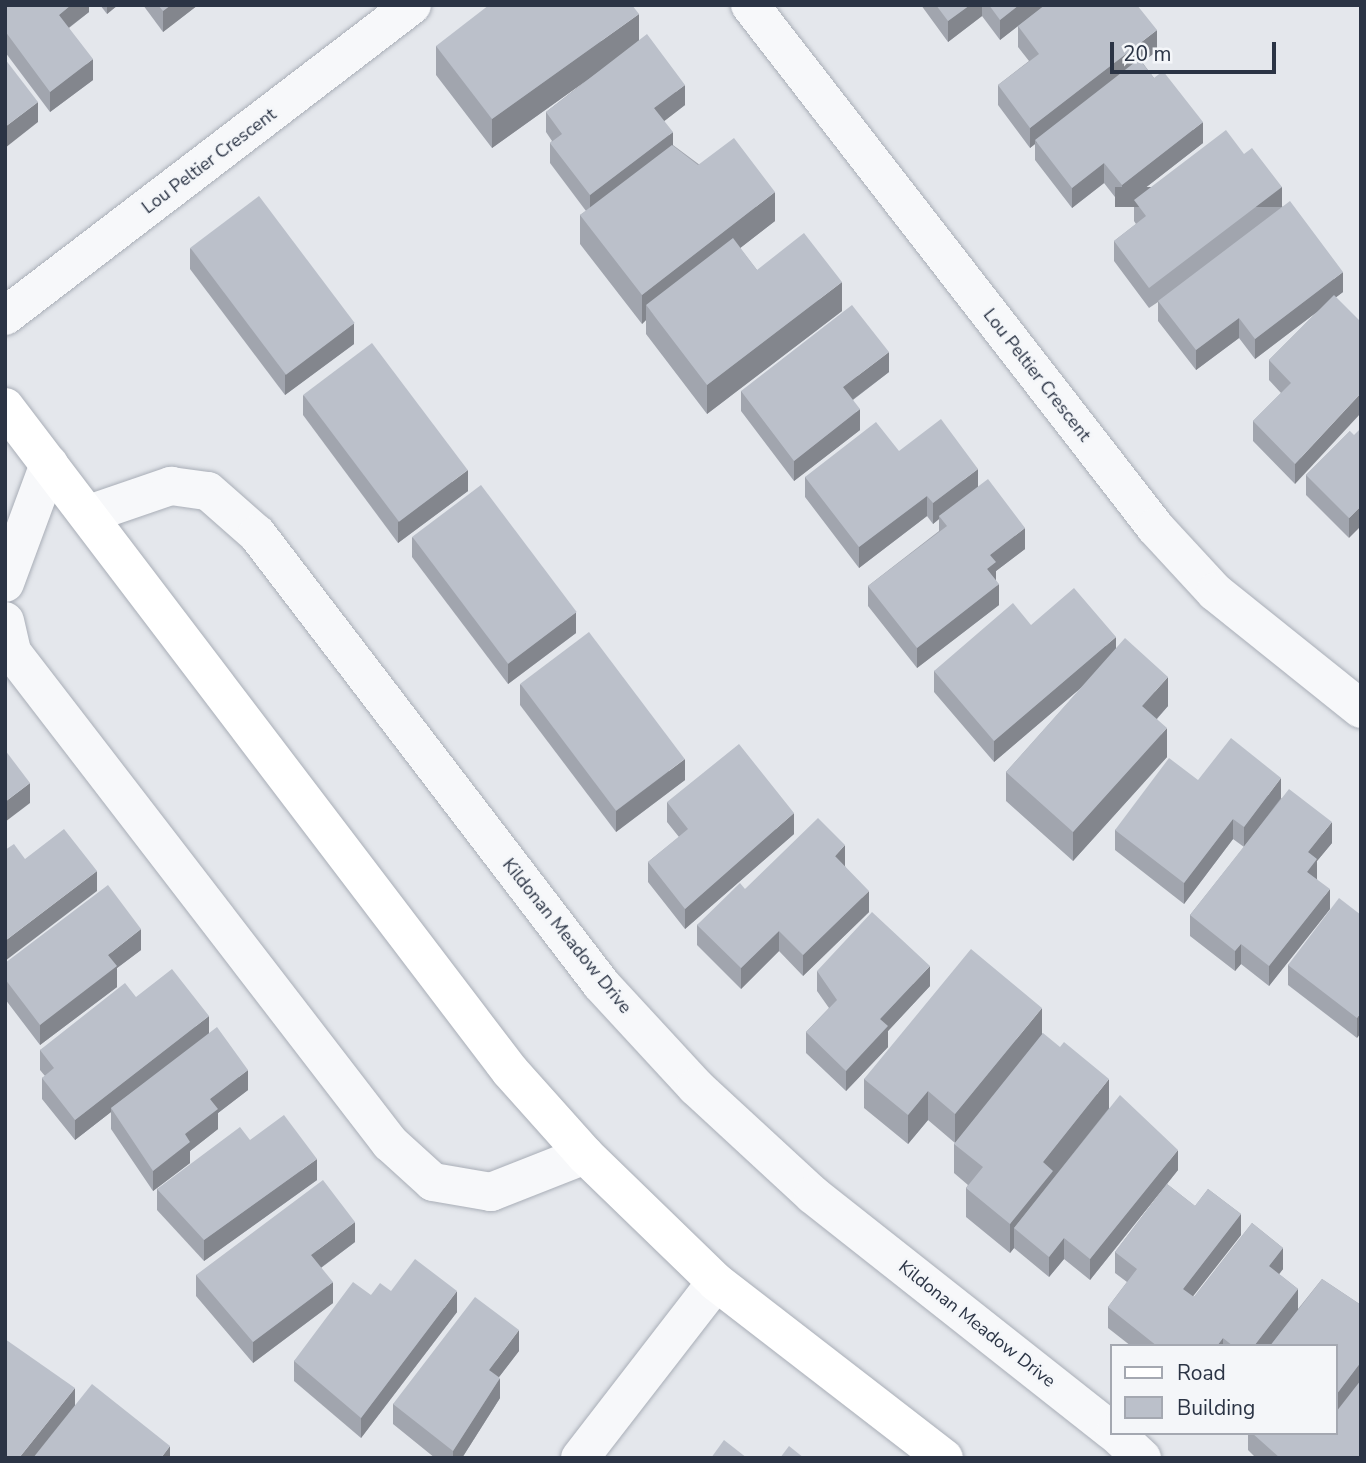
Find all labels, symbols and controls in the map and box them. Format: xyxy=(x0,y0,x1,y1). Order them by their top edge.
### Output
scale bar xyxy=(1114,28,1280,72)
text: 20 m xyxy=(1123,40,1172,68)
street label: Lou Peltier Crescent xyxy=(138,104,280,218)
street label: Lou Peltier Crescent xyxy=(979,304,1095,446)
street label: Kildonan Meadow Drive xyxy=(498,854,636,1018)
street label: Kildonan Meadow Drive xyxy=(894,1256,1060,1392)
legend xyxy=(1110,1344,1338,1435)
text: Road xyxy=(1177,1359,1226,1387)
text: Building xyxy=(1177,1394,1255,1422)

